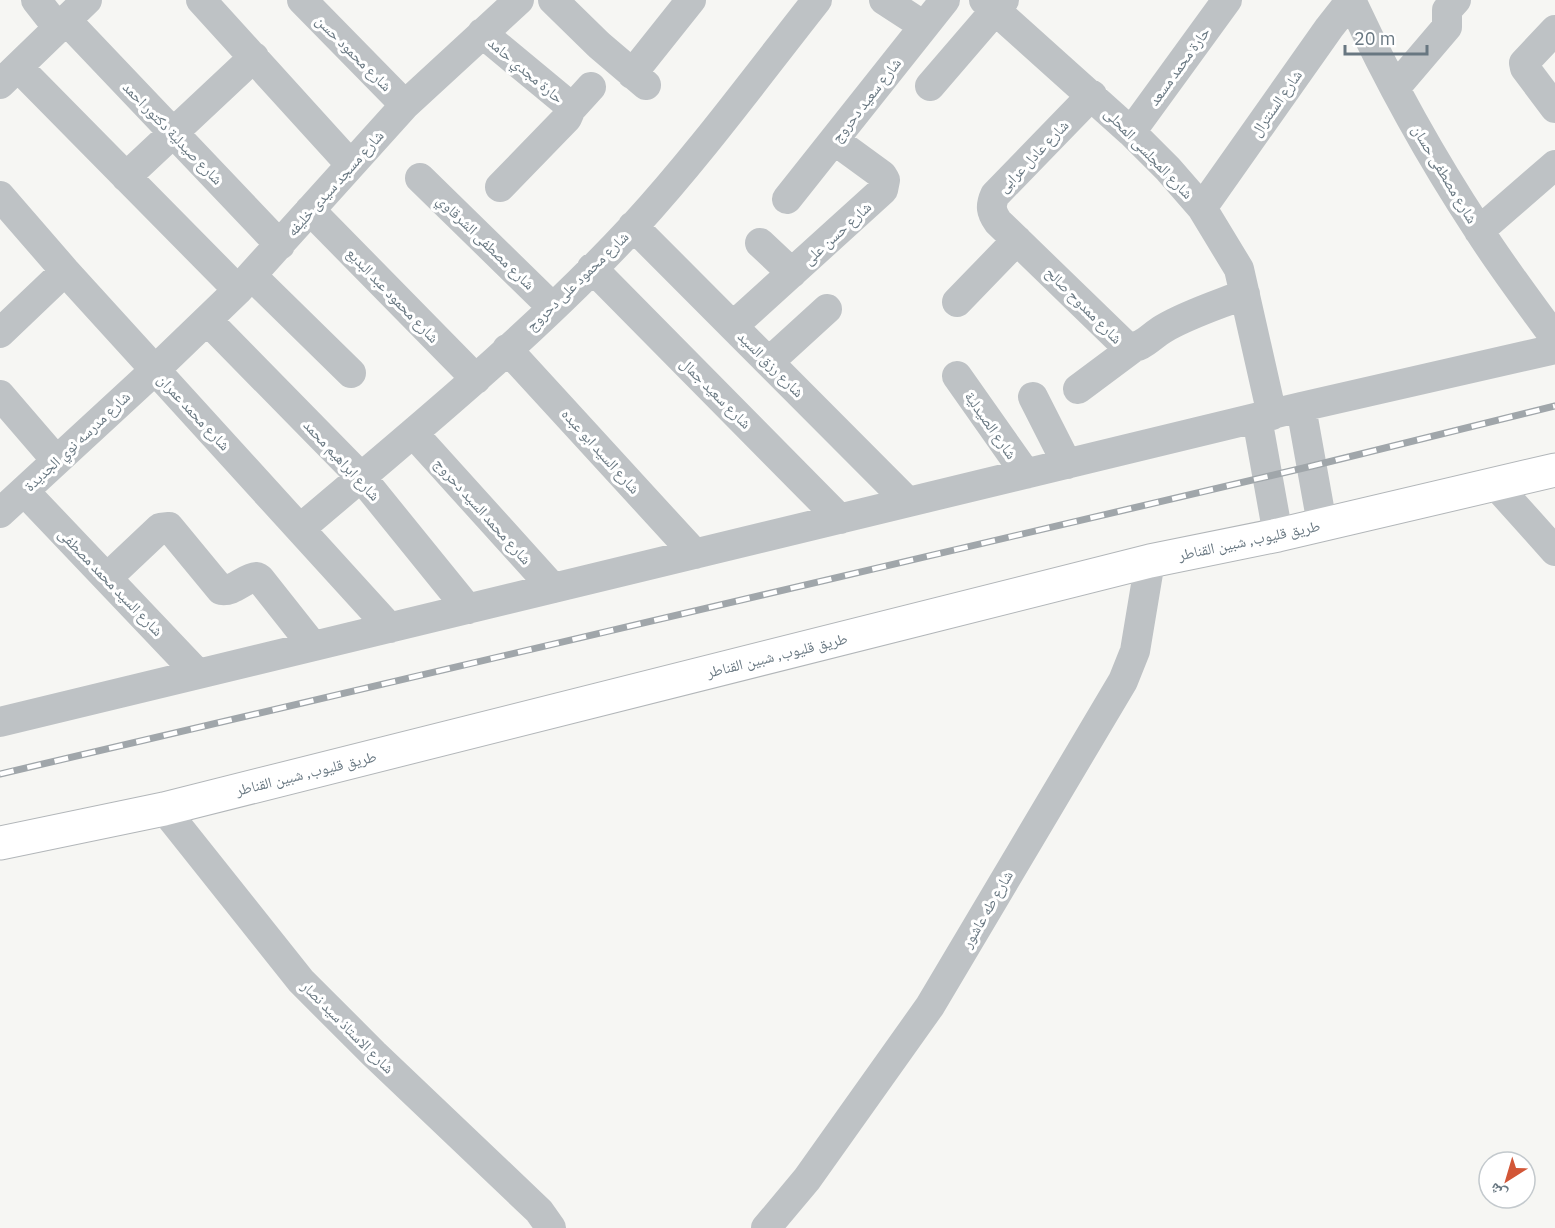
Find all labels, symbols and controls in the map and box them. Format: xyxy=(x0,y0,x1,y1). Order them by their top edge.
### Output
street label: شارع محمود حسن xyxy=(311,11,396,96)
scale bar xyxy=(1345,18,1428,56)
street label: حارة محمد مسعد xyxy=(1144,23,1214,109)
text: 20 m xyxy=(1354,27,1396,50)
street label: حارة مجدي حامد xyxy=(483,33,568,110)
street label: شارع سعيد دحروج xyxy=(827,54,906,147)
street label: شارع السنترال xyxy=(1246,66,1307,141)
street label: شارع صيدلية دكتور احمد xyxy=(118,78,227,189)
street label: شارع المجلسى المحلى xyxy=(1100,103,1197,203)
street label: شارع عادل عرابى xyxy=(994,116,1073,197)
street label: شارع مصطفى حسان xyxy=(1407,121,1482,227)
street label: شارع مسجد سيدى خليفه xyxy=(282,126,388,241)
street label: شارع مصطفى الشرقاوي xyxy=(431,190,539,296)
street label: شارع حسن على xyxy=(799,197,876,269)
street label: شارع محمود على دحروج xyxy=(522,227,633,336)
street label: شارع محمود عبد البديع xyxy=(342,243,443,347)
street label: شارع ممدوح صالح xyxy=(1041,263,1127,348)
street label: شارع رزق السيد xyxy=(733,327,808,402)
street label: شارع سعيد جمال xyxy=(676,354,756,433)
street label: شارع محمد عمران xyxy=(153,370,234,455)
street label: شارع مدرسه نوي الجديدة xyxy=(20,387,136,497)
street label: شارع الصيدلية xyxy=(960,387,1021,463)
street label: شارع السيد ابو عبده xyxy=(557,404,644,498)
street label: شارع ابراهيم محمد xyxy=(299,415,384,505)
street label: شارع محمد السيد دحروج xyxy=(429,454,536,569)
street label: طريق قليوب, شبين القناطر xyxy=(1175,516,1322,566)
street label: شارع السيد محمد مصطفى xyxy=(54,524,167,641)
street label: طريق قليوب, شبين القناطر xyxy=(704,628,850,683)
street label: طريق قليوب, شبين القناطر xyxy=(233,746,379,801)
street label: شارع طه عاشور xyxy=(957,867,1018,952)
street label: شارع الاستاذ سيد نصار xyxy=(296,976,398,1078)
north arrow xyxy=(1477,1150,1537,1210)
text: ش xyxy=(1485,1179,1511,1205)

